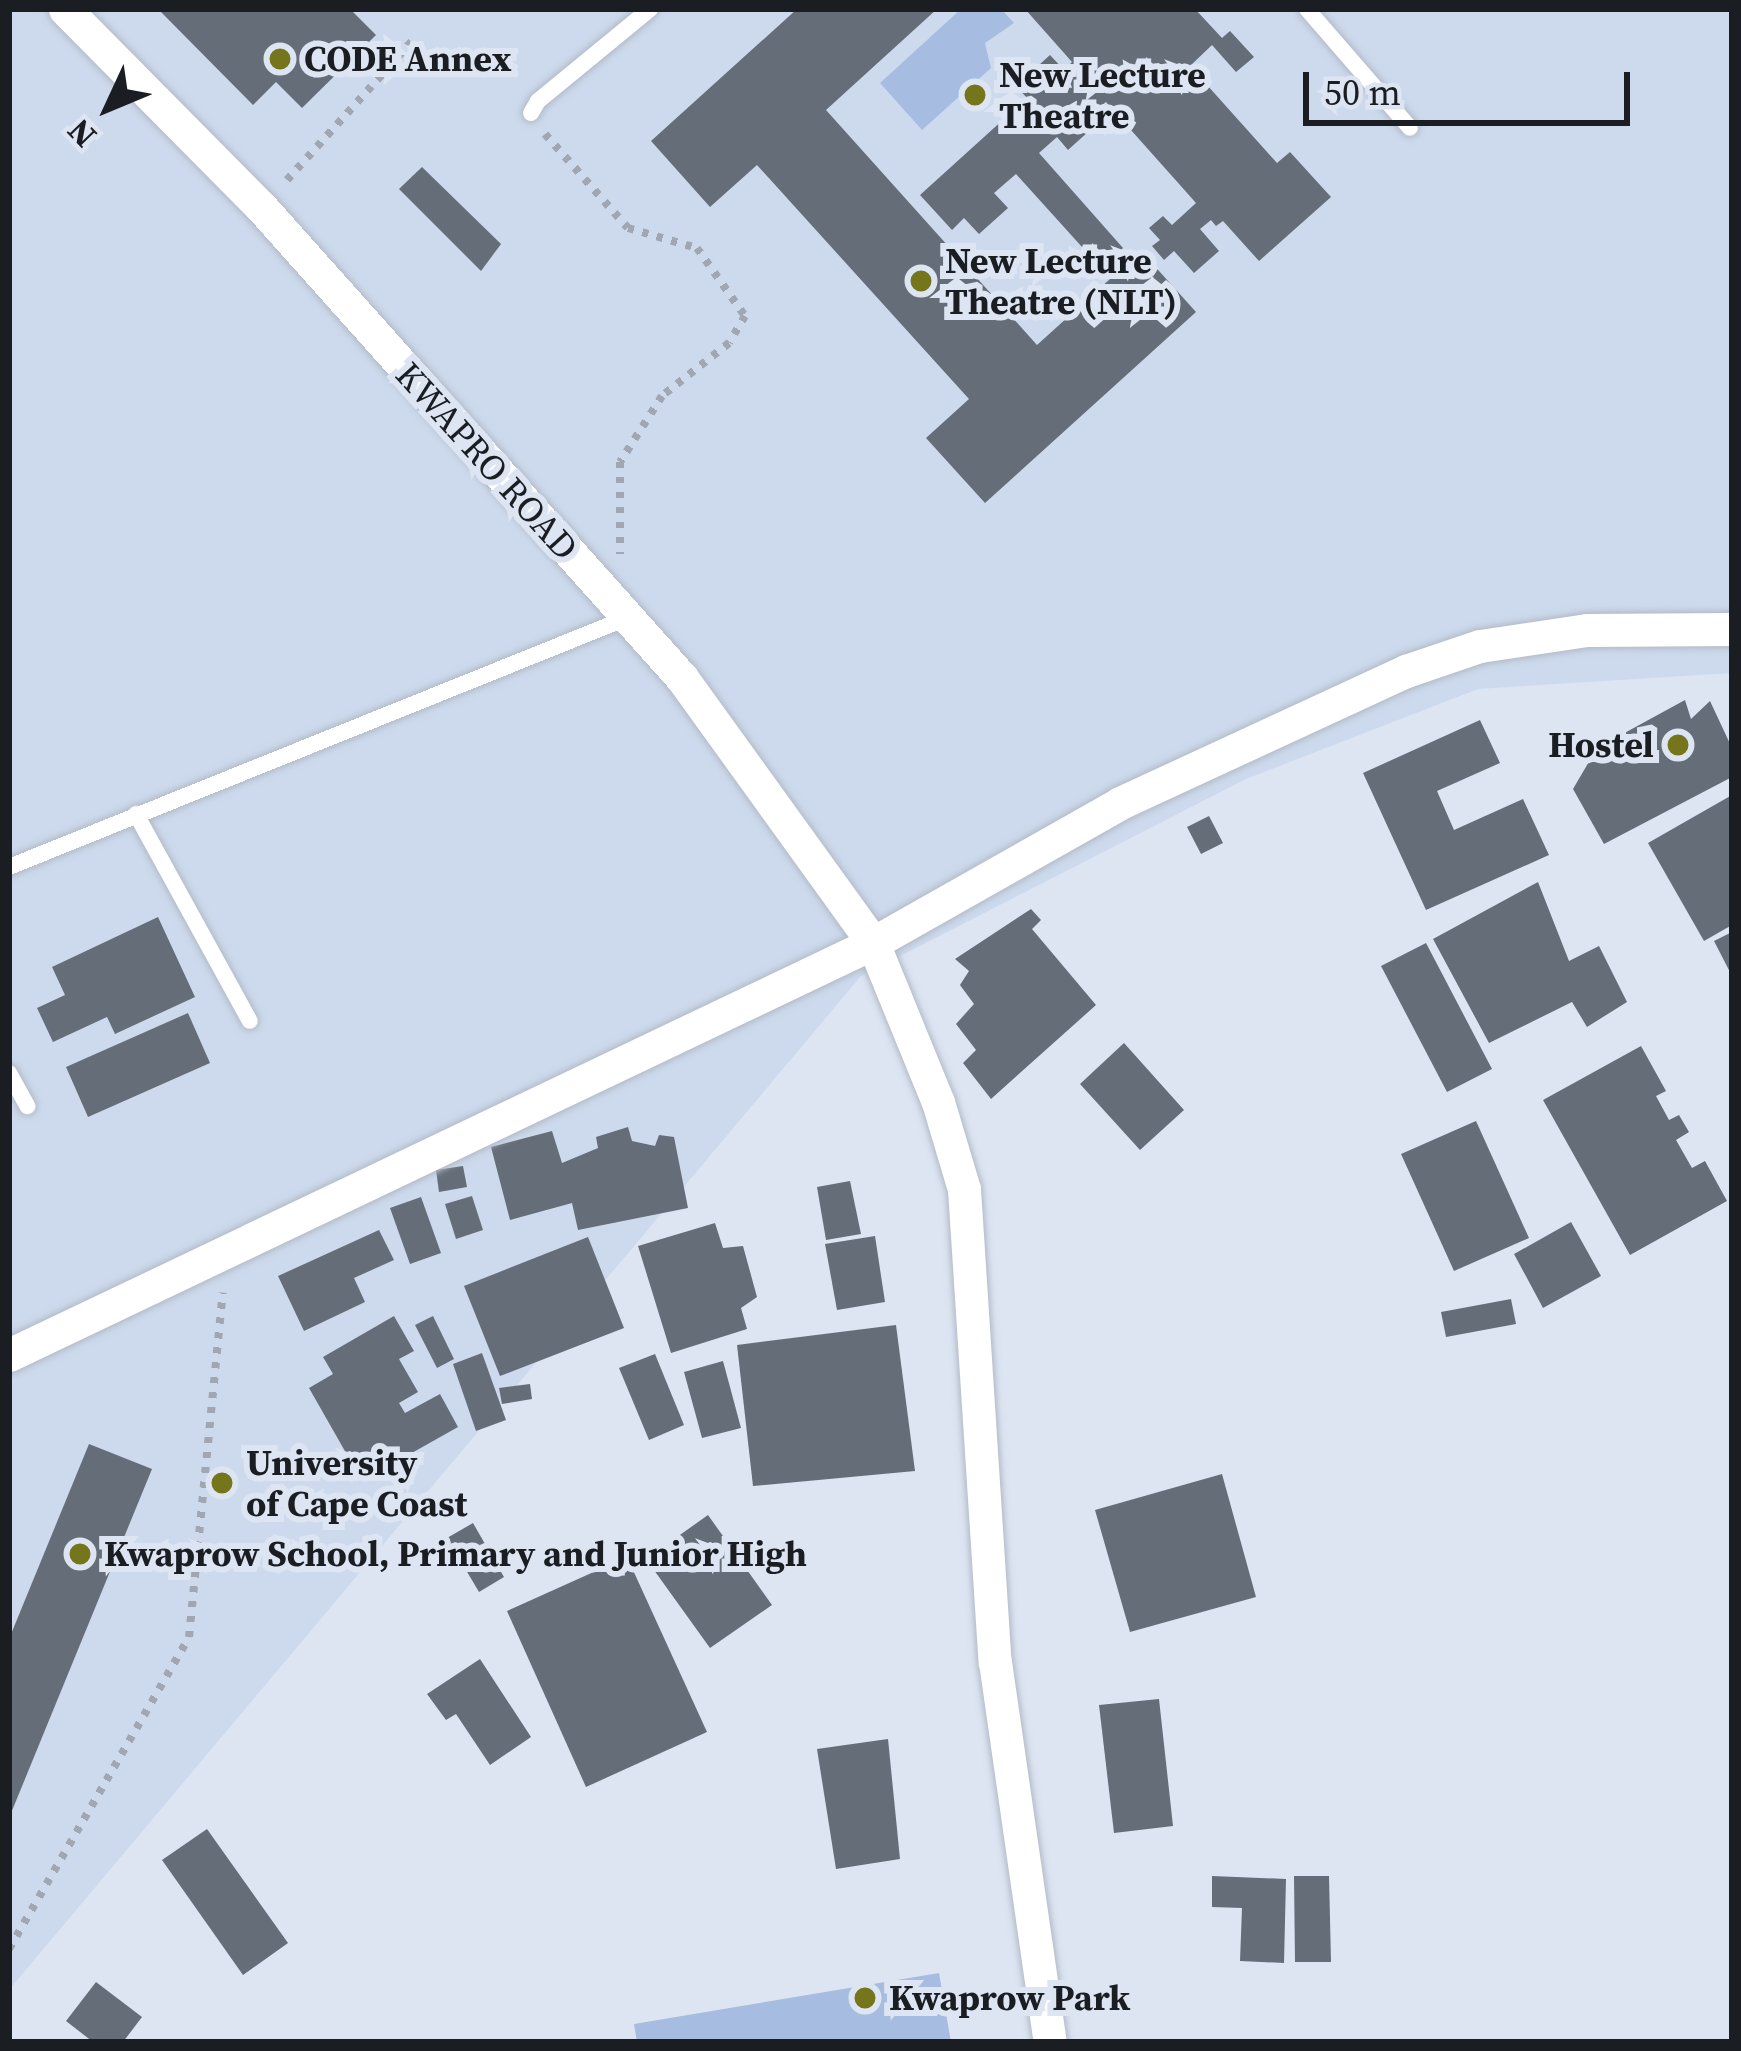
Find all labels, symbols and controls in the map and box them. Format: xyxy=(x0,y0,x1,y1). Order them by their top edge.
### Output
place label: CODE Annex xyxy=(304,37,512,81)
marker: CODE Annex xyxy=(267,46,293,72)
north arrow xyxy=(48,48,168,168)
scale bar xyxy=(1309,48,1636,122)
place label: New Lecture Theatre xyxy=(999,52,1206,137)
text: 50 m xyxy=(1324,68,1401,117)
marker: New Lecture Theatre xyxy=(962,82,988,108)
text: N xyxy=(57,109,106,158)
place label: New Lecture Theatre (NLT) xyxy=(945,238,1177,323)
marker: New Lecture Theatre (NLT) xyxy=(908,268,934,294)
street label: KWAPRO ROAD xyxy=(387,353,587,569)
place label: Hostel xyxy=(1548,723,1654,767)
marker: Hostel xyxy=(1665,732,1691,758)
place label: University of Cape Coast xyxy=(246,1440,467,1525)
marker: University of Cape Coast xyxy=(209,1470,235,1496)
place label: Kwaprow School, Primary and Junior High xyxy=(104,1532,807,1576)
marker: Kwaprow School, Primary and Junior High xyxy=(67,1541,93,1567)
place label: Kwaprow Park xyxy=(889,1976,1130,2020)
marker: Kwaprow Park xyxy=(852,1985,878,2011)

